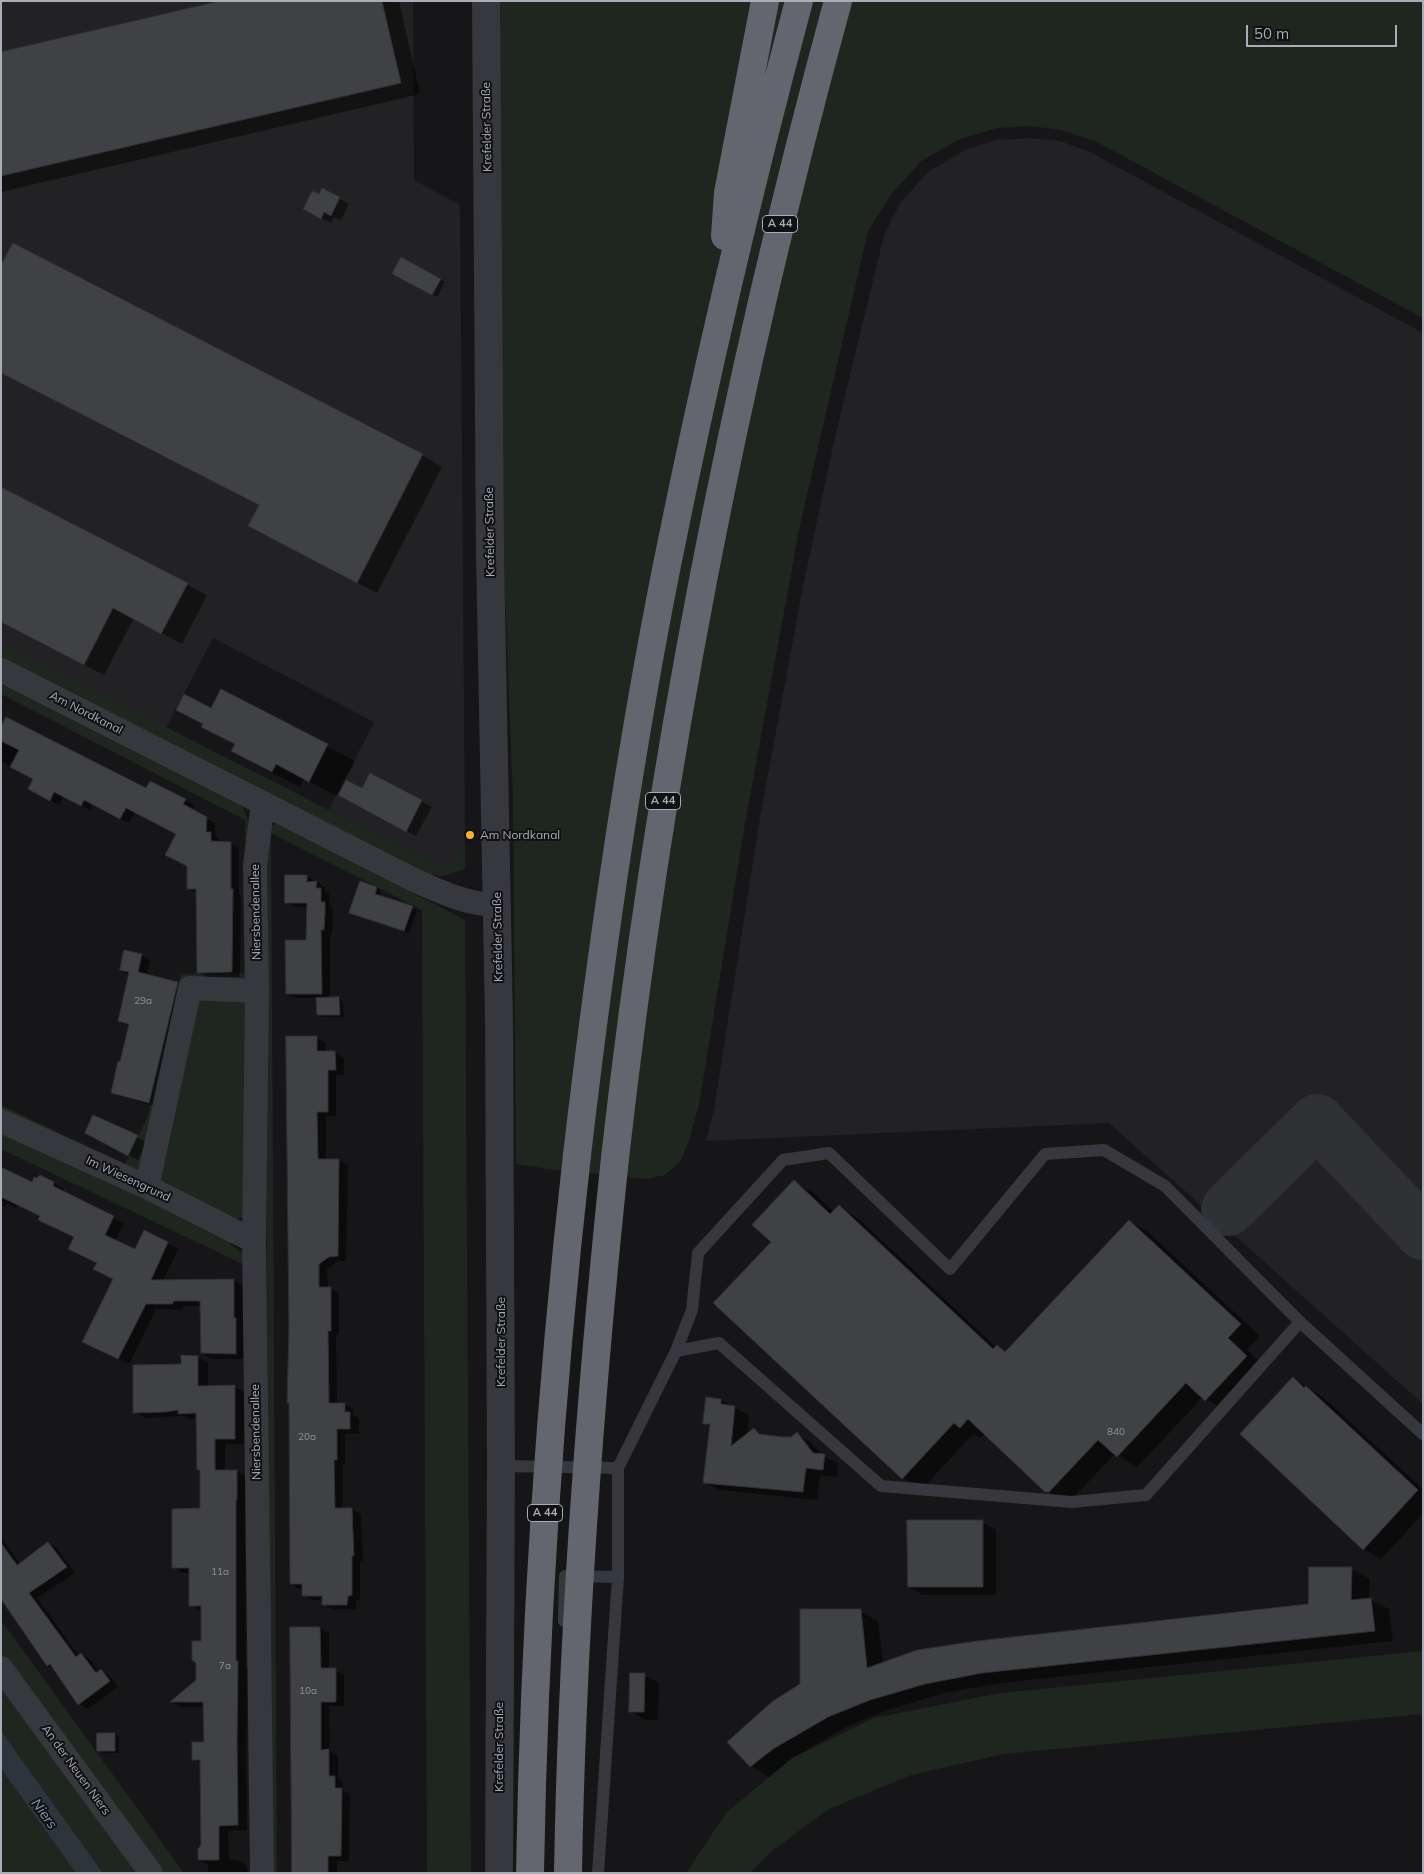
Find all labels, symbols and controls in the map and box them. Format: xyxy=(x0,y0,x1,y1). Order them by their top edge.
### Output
scale bar xyxy=(1249,15,1400,47)
text: 50 m xyxy=(1254,24,1289,43)
street label: Krefelder Straße xyxy=(479,82,495,172)
road number: A 44 xyxy=(762,215,798,232)
street label: Krefelder Straße xyxy=(482,487,498,577)
street label: Am Nordkanal xyxy=(47,688,125,738)
road number: A 44 xyxy=(646,792,680,809)
place label: Am Nordkanal xyxy=(480,828,560,842)
marker: Am Nordkanal xyxy=(464,829,476,841)
street label: Niersbendenallee xyxy=(248,864,264,960)
street label: Krefelder Straße xyxy=(490,892,506,982)
house number: 29a xyxy=(134,995,152,1007)
street label: Im Wiesengrund xyxy=(83,1153,173,1205)
street label: Krefelder Straße xyxy=(494,1297,508,1387)
street label: Niersbendenallee xyxy=(248,1384,264,1480)
house number: 840 xyxy=(1107,1426,1125,1438)
house number: 20a xyxy=(298,1431,316,1443)
road number: A 44 xyxy=(528,1505,562,1522)
house number: 11a xyxy=(211,1566,229,1578)
house number: 7a xyxy=(219,1660,231,1672)
house number: 10a xyxy=(299,1685,317,1697)
street label: Krefelder Straße xyxy=(492,1702,506,1792)
street label: An der Neuen Niers xyxy=(38,1722,114,1818)
water label: Niers xyxy=(27,1796,61,1832)

